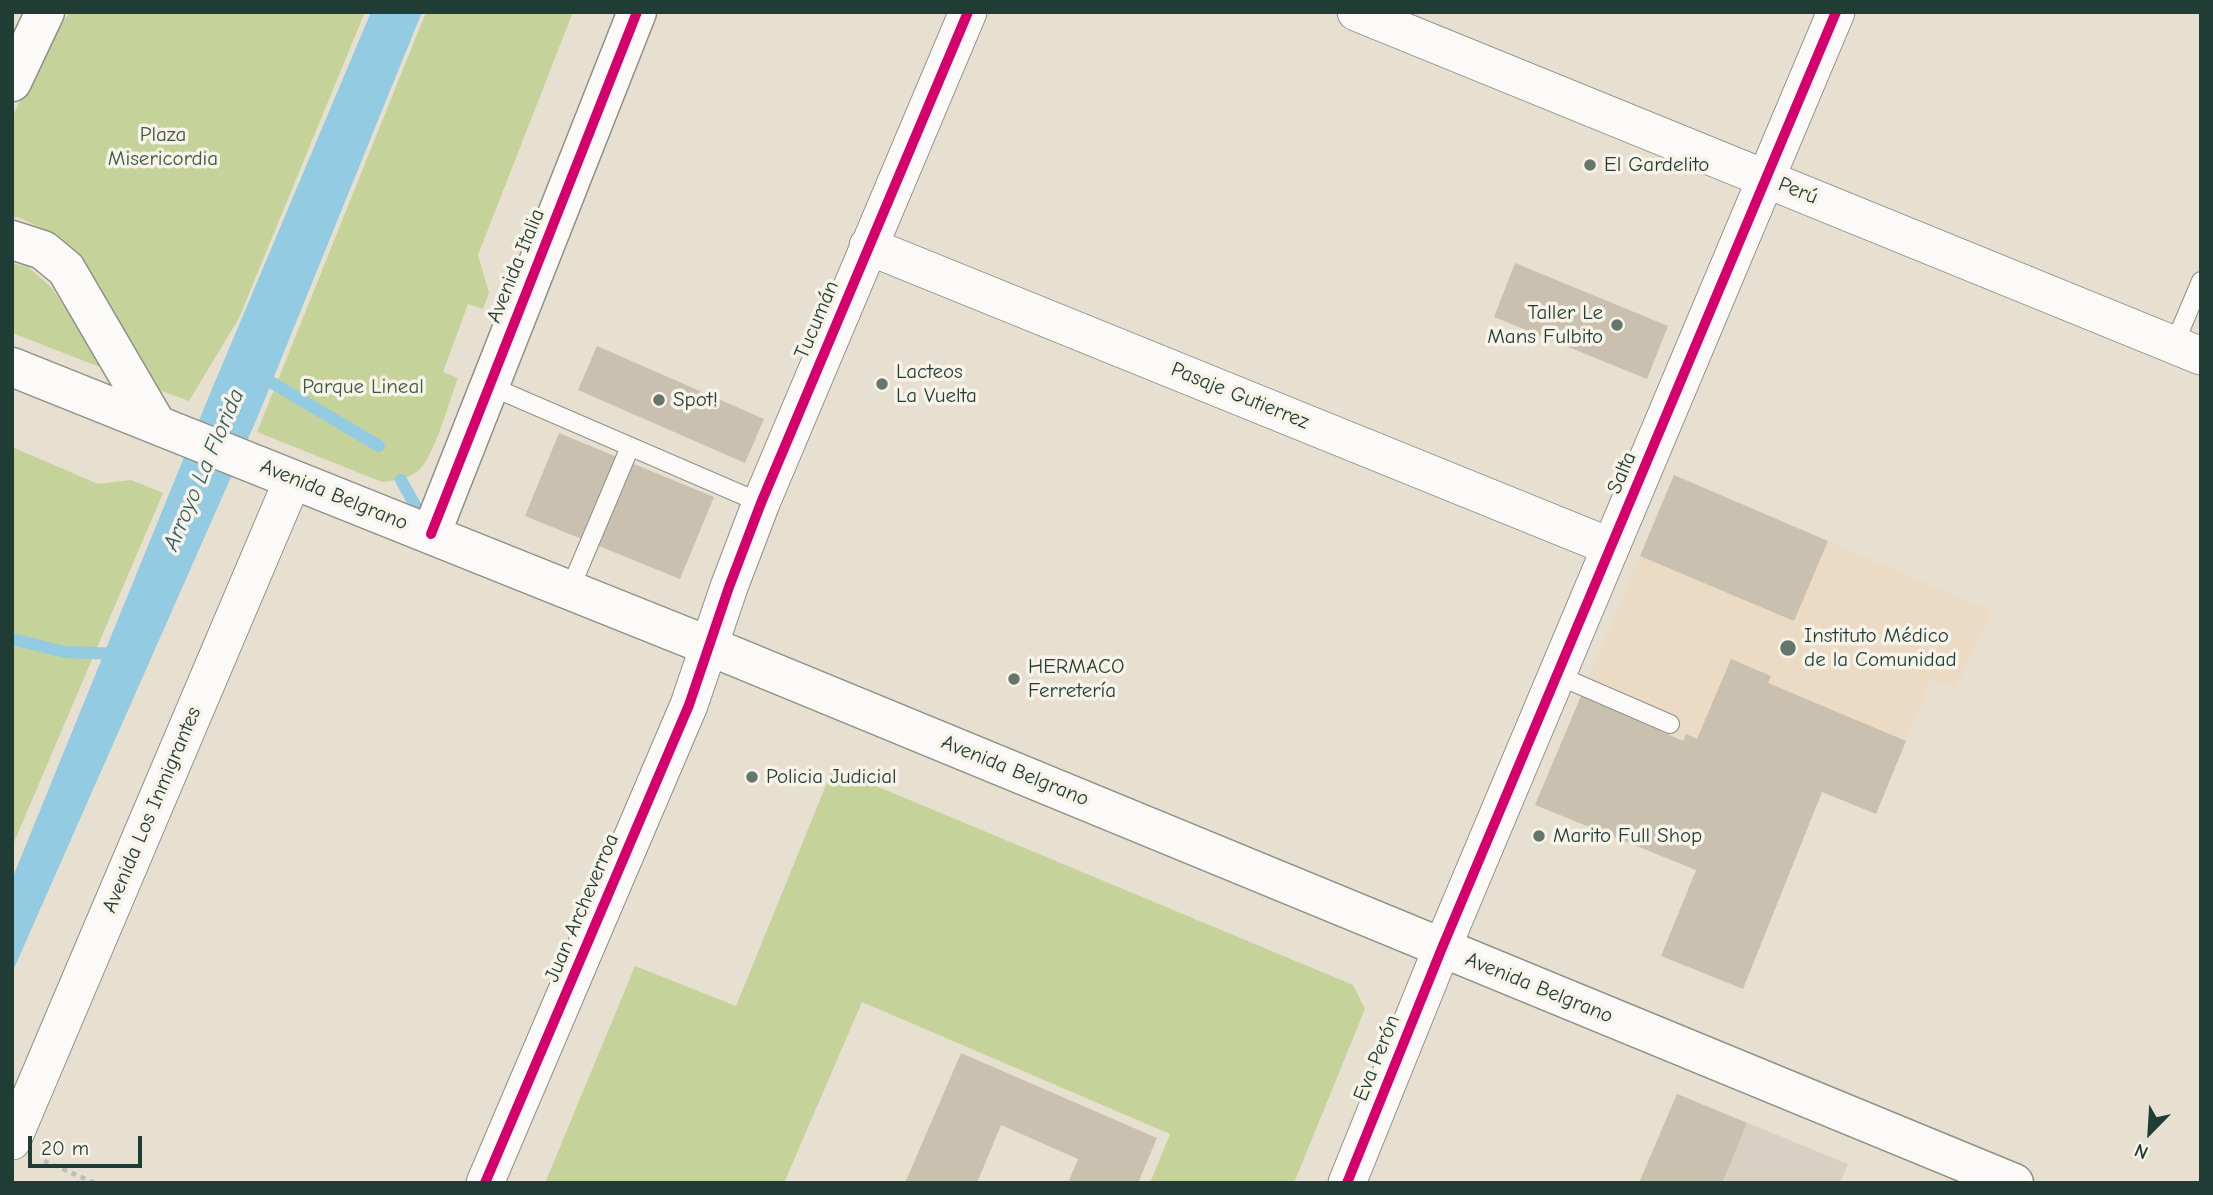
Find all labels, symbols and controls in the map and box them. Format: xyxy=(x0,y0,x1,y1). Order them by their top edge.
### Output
park label: Plaza Misericordia xyxy=(108,122,218,172)
place label: El Gardelito xyxy=(1604,152,1709,178)
marker: El Gardelito xyxy=(1582,157,1598,173)
street label: Perú xyxy=(1775,172,1821,210)
street label: Avenida Italia xyxy=(482,205,550,327)
street label: Tucumán xyxy=(789,277,845,363)
place label: Taller Le Mans Fulbito xyxy=(1487,300,1603,350)
marker: Taller Le Mans Fulbito xyxy=(1609,317,1625,333)
street label: Pasaje Gutierrez xyxy=(1167,357,1313,435)
place label: Lacteos La Vuelta xyxy=(896,359,977,409)
park label: Parque Lineal xyxy=(302,374,424,400)
marker: Lacteos La Vuelta xyxy=(874,376,890,392)
water label: Arroyo La Florida xyxy=(158,385,250,555)
place label: Spot! xyxy=(673,387,718,413)
marker: Spot! xyxy=(651,392,667,408)
street label: Salta xyxy=(1602,448,1642,498)
street label: Avenida Belgrano xyxy=(256,454,412,536)
place label: Instituto Médico de la Comunidad xyxy=(1804,623,1957,673)
marker: Instituto Médico de la Comunidad xyxy=(1778,638,1798,658)
place label: HERMACO Ferretería xyxy=(1028,654,1124,704)
marker: HERMACO Ferretería xyxy=(1006,671,1022,687)
street label: Avenida Los Inmigrantes xyxy=(97,703,207,917)
street label: Avenida Belgrano xyxy=(937,730,1093,812)
place label: Policia Judicial xyxy=(766,764,897,790)
marker: Policia Judicial xyxy=(744,769,760,785)
place label: Marito Full Shop xyxy=(1553,823,1702,849)
marker: Marito Full Shop xyxy=(1531,828,1547,844)
street label: Juan Archeverroa xyxy=(539,830,625,986)
street label: Avenida Belgrano xyxy=(1461,947,1617,1029)
street label: Eva Perón xyxy=(1348,1011,1406,1105)
north arrow xyxy=(2115,1097,2185,1167)
scale bar xyxy=(32,1122,145,1166)
text: 20 m xyxy=(41,1136,89,1160)
text: N xyxy=(2131,1139,2152,1164)

